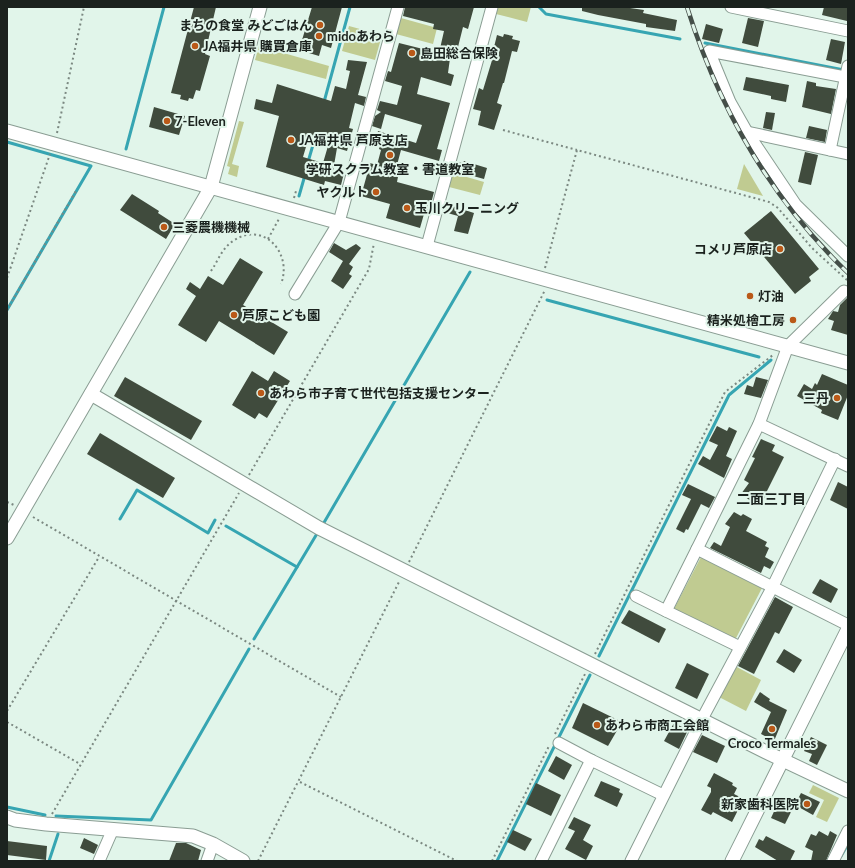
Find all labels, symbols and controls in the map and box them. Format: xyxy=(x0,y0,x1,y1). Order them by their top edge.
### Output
place label: まちの食堂 みどごはん xyxy=(179,17,312,33)
marker: まちの食堂 みどごはん xyxy=(315,20,325,30)
place label: midoあわら xyxy=(327,28,395,44)
marker: midoあわら xyxy=(314,31,324,41)
place label: JA福井県 購買倉庫 xyxy=(203,38,312,54)
marker: JA福井県 購買倉庫 xyxy=(190,41,200,51)
place label: 島田総合保険 xyxy=(420,45,498,61)
marker: 島田総合保険 xyxy=(407,48,417,58)
place label: 7-Eleven xyxy=(175,113,226,129)
marker: 7-Eleven xyxy=(162,116,172,126)
place label: JA福井県 芦原支店 xyxy=(299,132,408,148)
marker: JA福井県 芦原支店 xyxy=(286,135,296,145)
marker: 学研スクラム教室・書道教室 xyxy=(385,150,395,160)
place label: 学研スクラム教室・書道教室 xyxy=(306,161,474,177)
place label: ヤクルト xyxy=(316,184,368,200)
marker: ヤクルト xyxy=(371,187,381,197)
place label: 玉川クリーニング xyxy=(415,200,519,216)
marker: 玉川クリーニング xyxy=(402,203,412,213)
place label: 三菱農機機械 xyxy=(172,219,250,235)
marker: 三菱農機機械 xyxy=(159,222,169,232)
place label: コメリ芦原店 xyxy=(694,241,772,257)
marker: コメリ芦原店 xyxy=(775,244,785,254)
place label: 灯油 xyxy=(758,288,784,304)
marker: 灯油 xyxy=(745,291,755,301)
place label: 芦原こども園 xyxy=(242,307,320,323)
marker: 芦原こども園 xyxy=(229,310,239,320)
place label: 精米処檜工房 xyxy=(707,312,785,328)
marker: 精米処檜工房 xyxy=(788,315,798,325)
place label: あわら市子育て世代包括支援センター xyxy=(269,385,490,401)
marker: あわら市子育て世代包括支援センター xyxy=(256,388,266,398)
place label: 三丹 xyxy=(803,390,829,406)
marker: 三丹 xyxy=(832,393,842,403)
district label: 二面三丁目 xyxy=(736,490,806,507)
place label: あわら市商工会館 xyxy=(605,717,709,733)
marker: あわら市商工会館 xyxy=(592,720,602,730)
marker: Croco Termales xyxy=(767,724,777,734)
place label: Croco Termales xyxy=(728,735,817,751)
place label: 新家歯科医院 xyxy=(721,796,799,812)
marker: 新家歯科医院 xyxy=(802,799,812,809)

